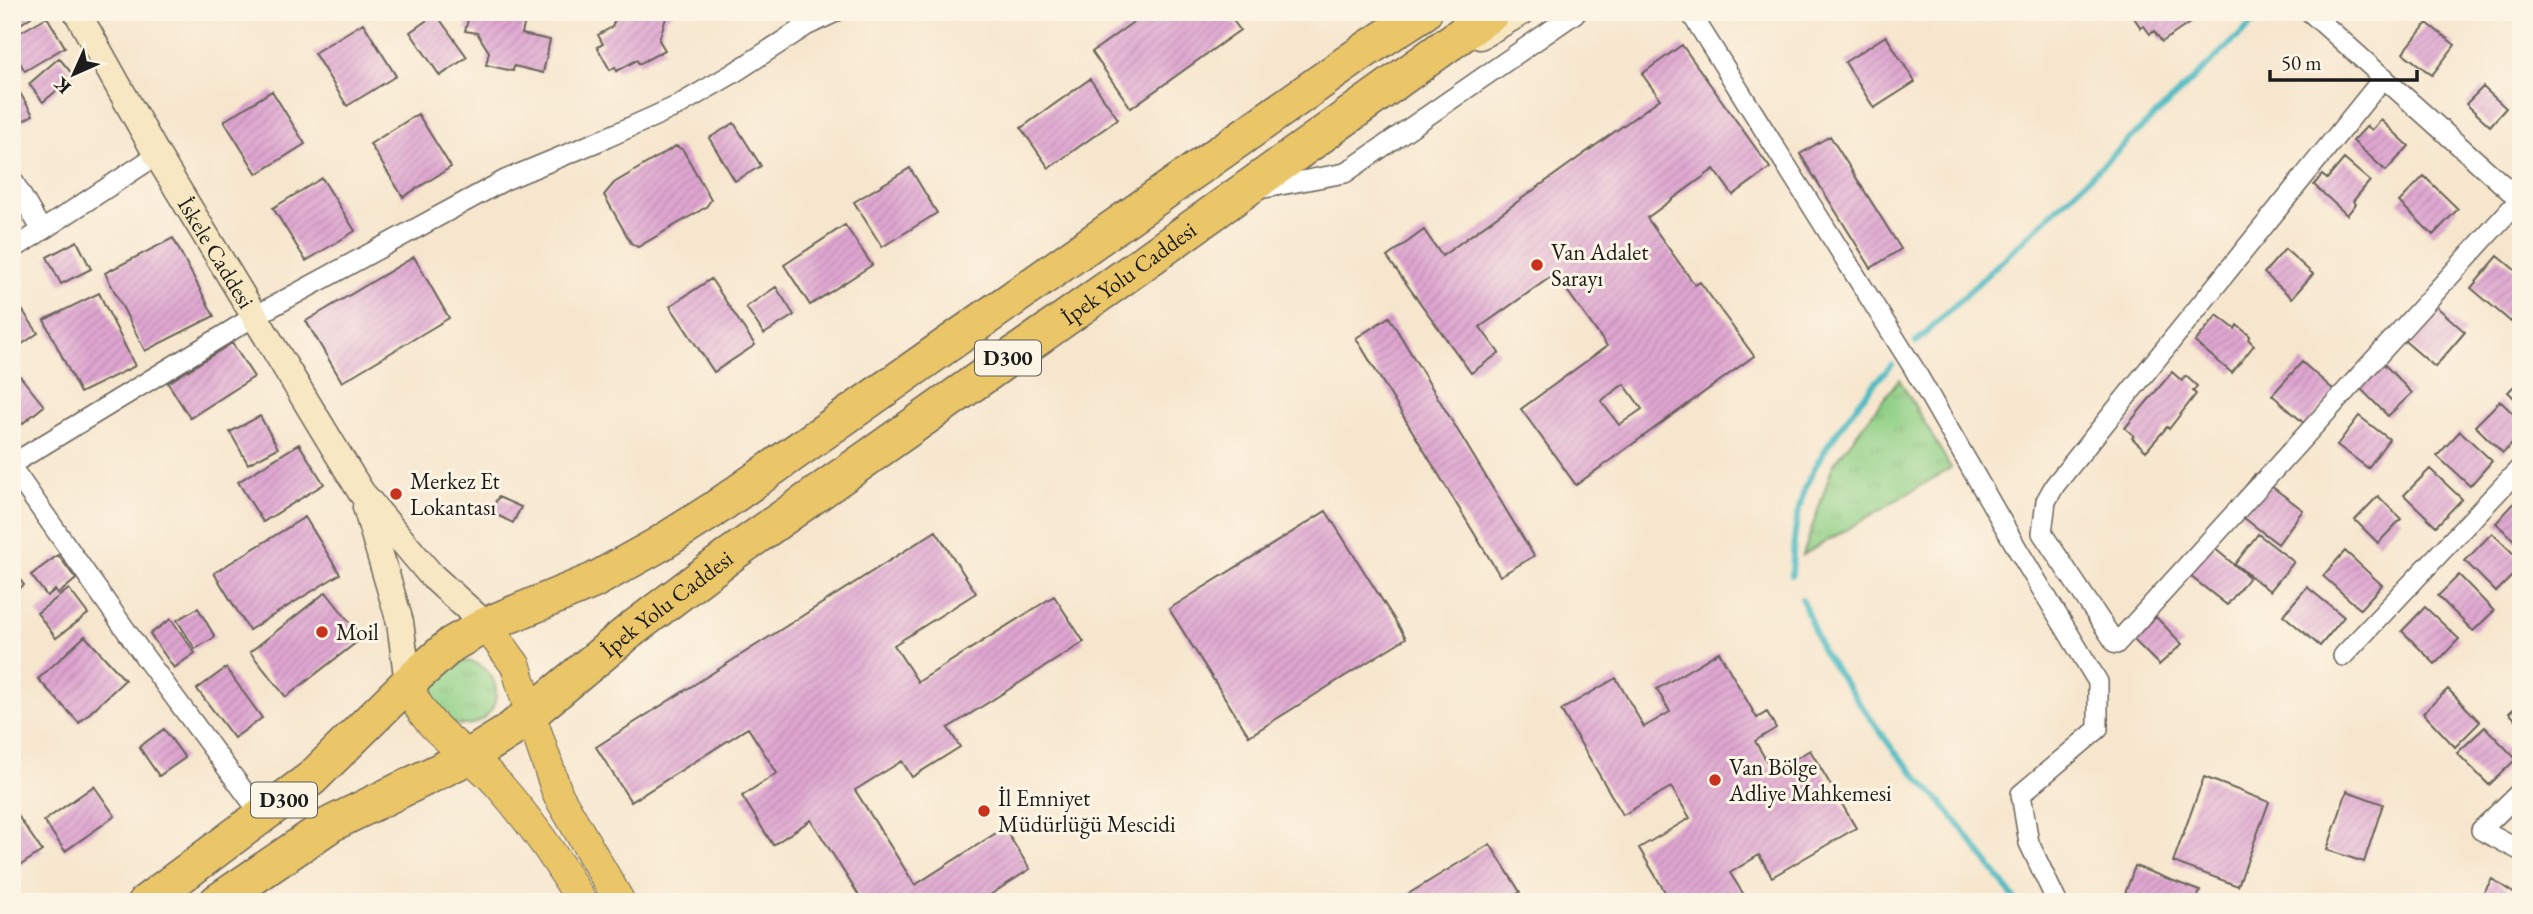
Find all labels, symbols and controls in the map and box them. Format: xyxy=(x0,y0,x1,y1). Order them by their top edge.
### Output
north arrow xyxy=(38,38,108,108)
scale bar xyxy=(2270,38,2418,82)
text: 50 m xyxy=(2281,49,2322,76)
text: K xyxy=(48,71,76,100)
street label: İskele Caddesi xyxy=(171,191,262,314)
street label: İpek Yolu Caddesi xyxy=(1055,215,1203,332)
place label: Van Adalet Sarayı xyxy=(1551,237,1649,293)
marker: Van Adalet Sarayı xyxy=(1529,257,1545,273)
road number: D300 xyxy=(975,340,1041,376)
place label: Merkez Et Lokantası xyxy=(410,466,500,522)
marker: Merkez Et Lokantası xyxy=(388,486,404,502)
street label: İpek Yolu Caddesi xyxy=(594,543,739,664)
place label: Moil xyxy=(336,617,379,647)
marker: Moil xyxy=(314,624,330,640)
place label: Van Bölge Adliye Mahkemesi xyxy=(1728,752,1892,808)
marker: Van Bölge Adliye Mahkemesi xyxy=(1707,772,1723,788)
road number: D300 xyxy=(251,782,317,818)
place label: İl Emniyet Müdürlüğü Mescidi xyxy=(998,783,1176,839)
marker: İl Emniyet Müdürlüğü Mescidi xyxy=(976,803,992,819)

